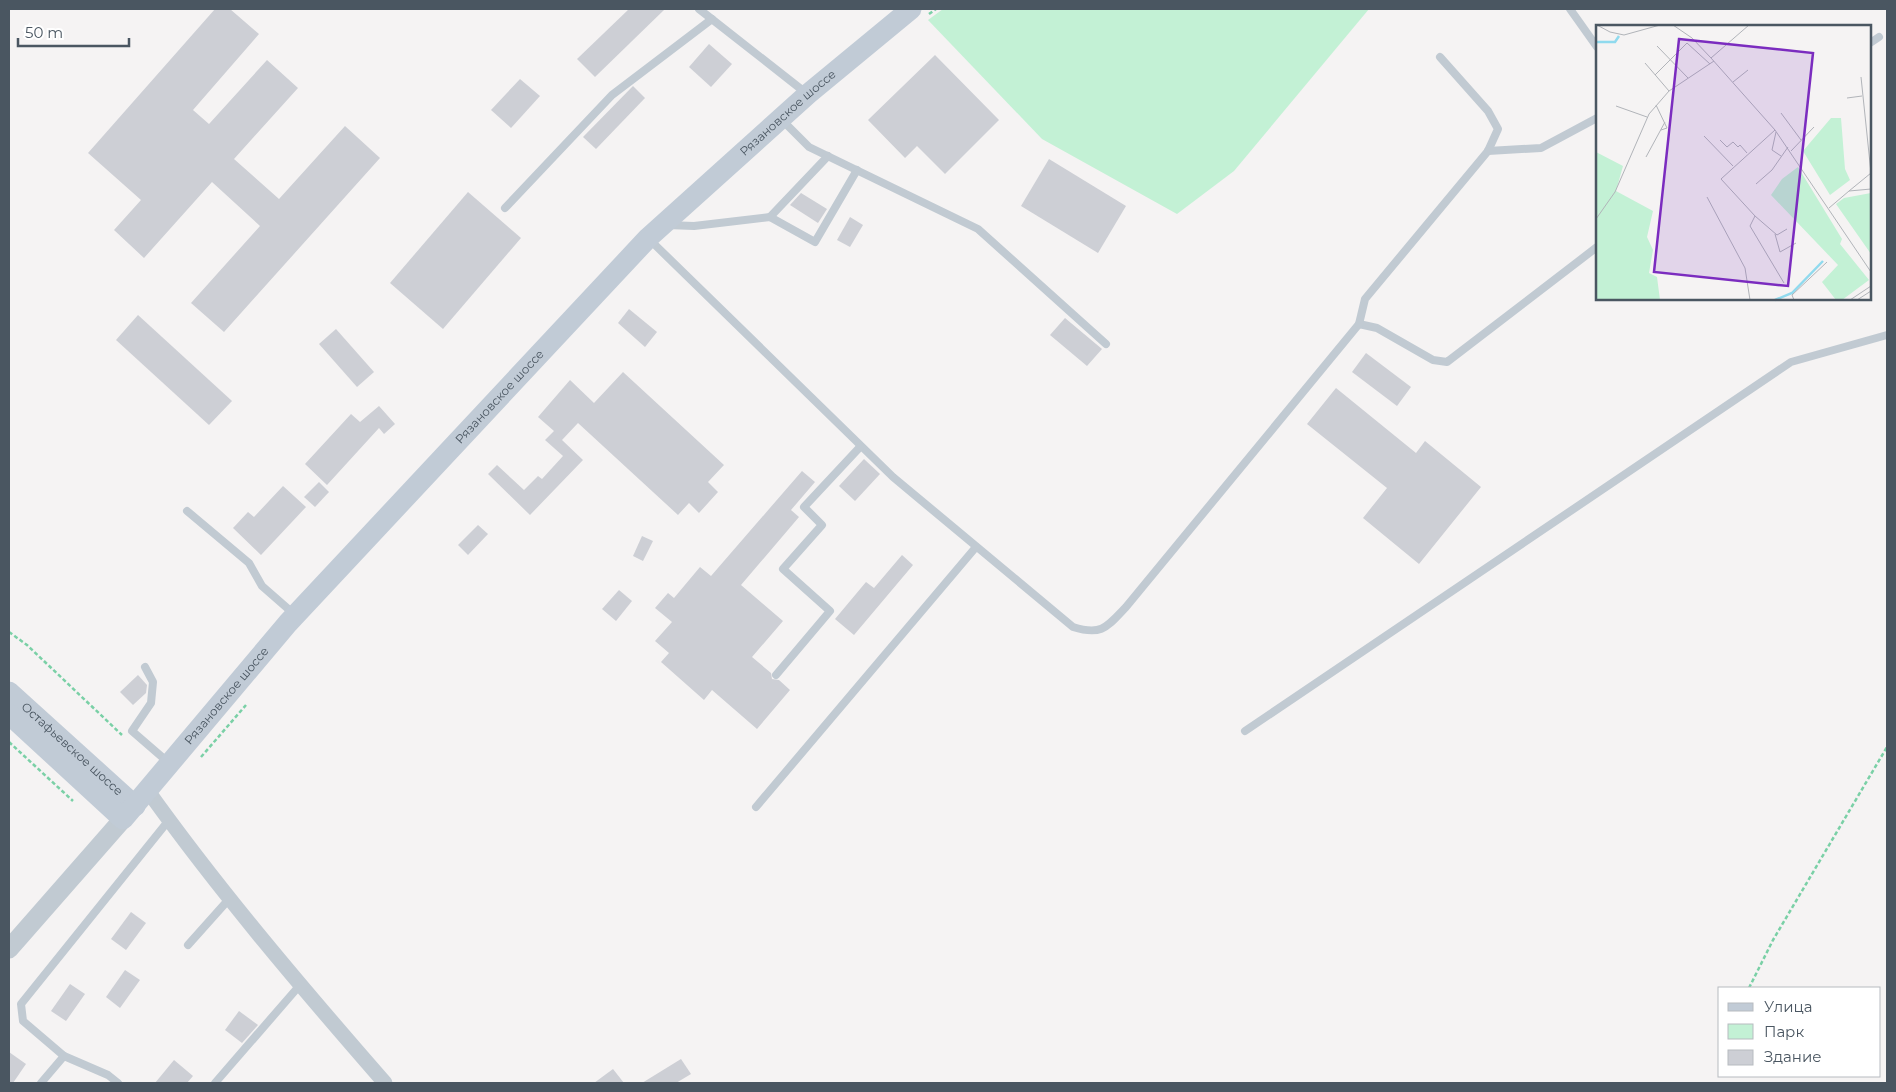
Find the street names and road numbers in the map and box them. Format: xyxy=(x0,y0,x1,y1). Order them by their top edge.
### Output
street label: Рязановское шоссе xyxy=(736,66,839,159)
street label: Рязановское шоссе xyxy=(452,346,547,446)
street label: Рязановское шоссе xyxy=(181,644,272,747)
street label: Остафьевское шоссе xyxy=(18,699,126,798)

